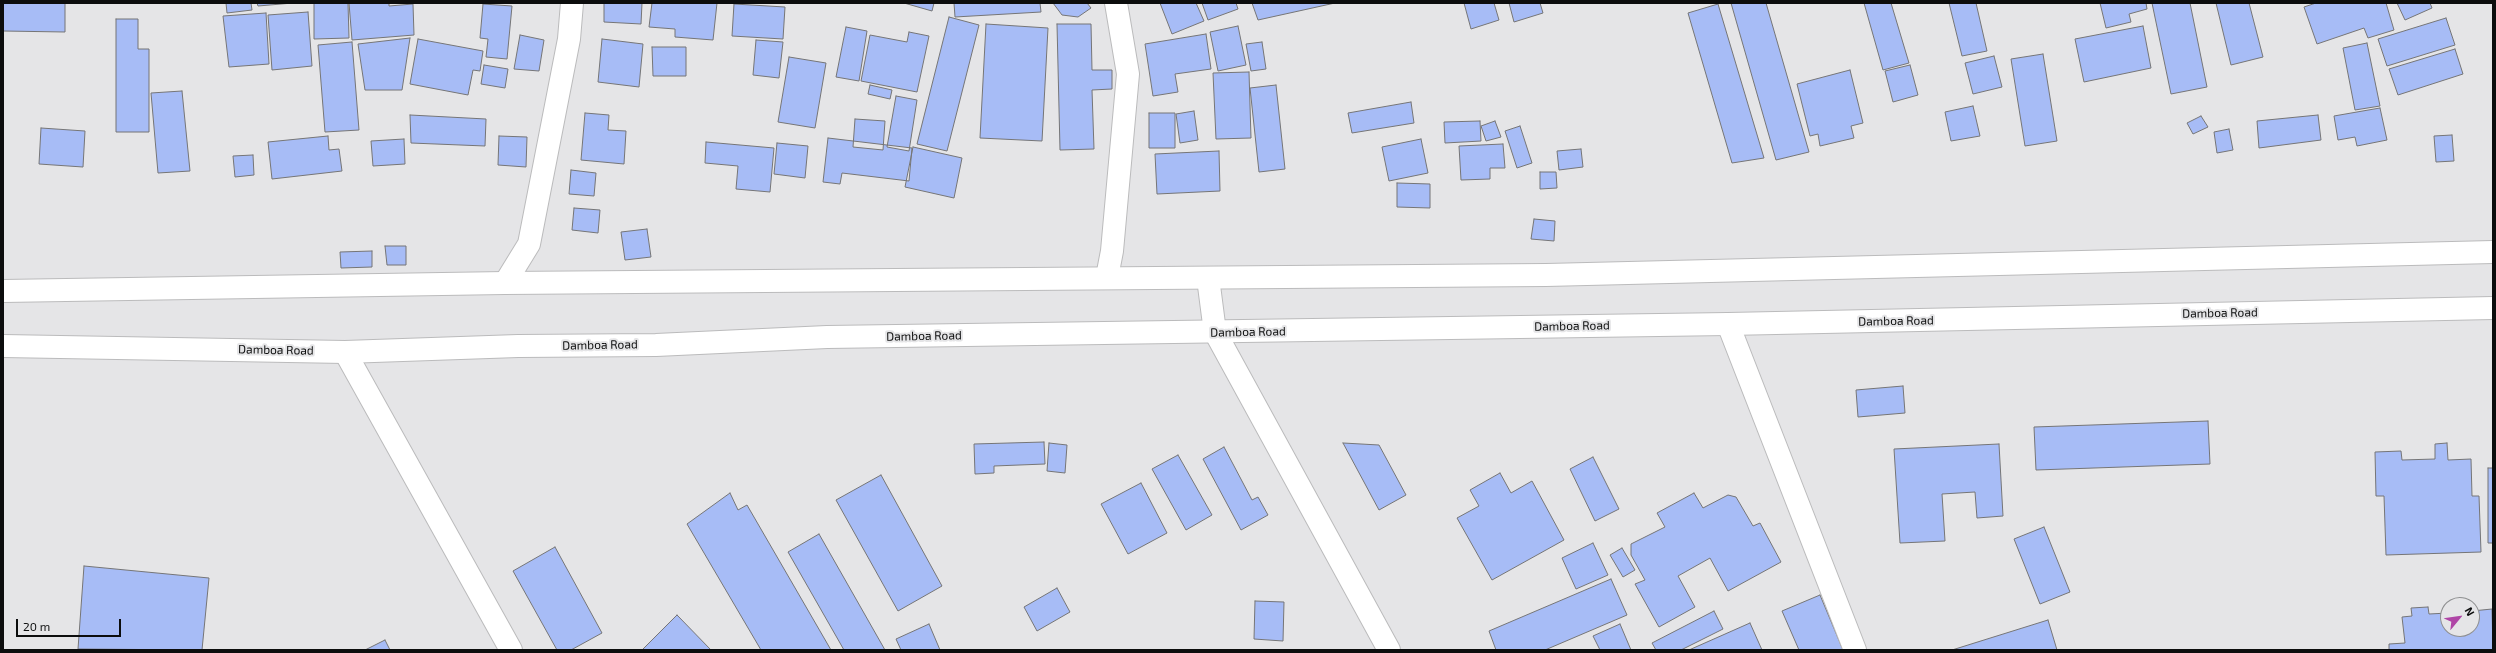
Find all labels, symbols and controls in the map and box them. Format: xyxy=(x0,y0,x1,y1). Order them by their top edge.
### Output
street label: Damboa Road xyxy=(2182,305,2258,321)
street label: Damboa Road xyxy=(1858,313,1934,329)
street label: Damboa Road xyxy=(1534,318,1610,334)
street label: Damboa Road xyxy=(1210,324,1286,340)
street label: Damboa Road xyxy=(886,328,962,344)
street label: Damboa Road xyxy=(562,337,638,353)
street label: Damboa Road xyxy=(238,342,314,358)
north arrow xyxy=(2440,597,2480,637)
text: N xyxy=(2462,605,2478,618)
scale bar xyxy=(18,611,123,637)
text: 20 m xyxy=(23,619,50,633)

